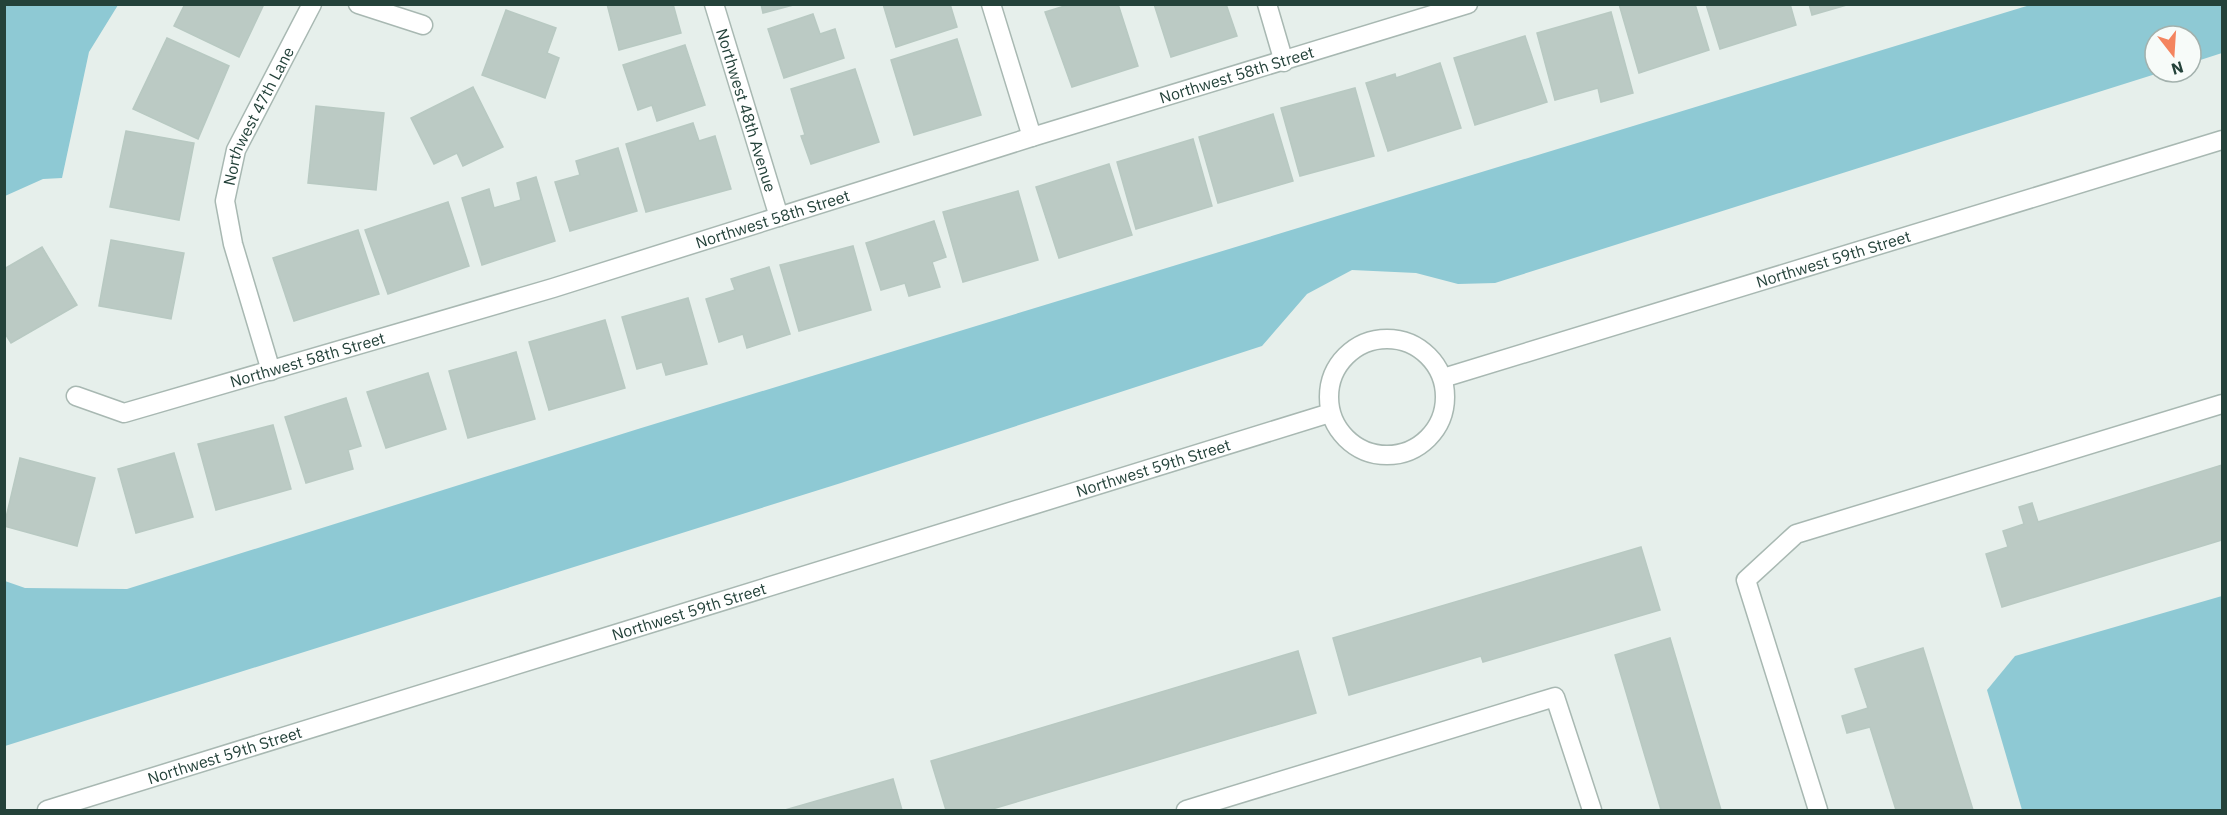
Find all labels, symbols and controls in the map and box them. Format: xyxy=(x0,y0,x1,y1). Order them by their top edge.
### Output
north arrow xyxy=(2143,24,2203,84)
street label: Northwest 48th Avenue xyxy=(712,26,781,195)
street label: Northwest 58th Street xyxy=(1157,42,1316,108)
street label: Northwest 47th Lane xyxy=(219,43,298,187)
text: N xyxy=(2169,57,2186,80)
street label: Northwest 58th Street xyxy=(693,185,852,252)
street label: Northwest 59th Street xyxy=(1753,226,1913,292)
street label: Northwest 58th Street xyxy=(228,327,387,392)
street label: Northwest 59th Street xyxy=(1074,434,1233,501)
street label: Northwest 59th Street xyxy=(609,578,769,645)
street label: Northwest 59th Street xyxy=(145,722,304,788)

